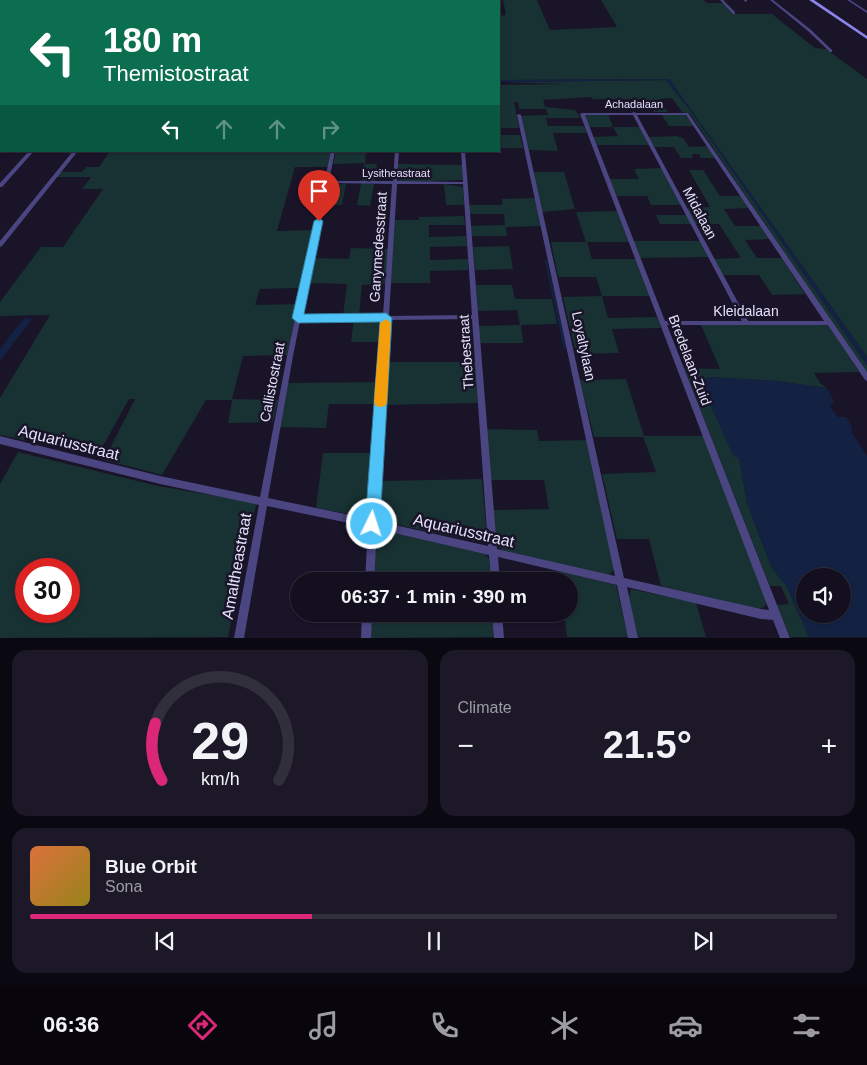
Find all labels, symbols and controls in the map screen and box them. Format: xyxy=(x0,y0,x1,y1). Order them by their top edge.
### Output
icon: left xyxy=(20,20,85,85)
text: 180 m xyxy=(103,20,202,59)
text: Themistostraat xyxy=(103,61,249,86)
street label: Achadalaan xyxy=(605,98,663,110)
icon: left xyxy=(157,115,185,143)
icon: ahead xyxy=(210,115,238,143)
icon: ahead xyxy=(263,115,291,143)
icon: right xyxy=(316,115,344,143)
street label: Lysitheastraat xyxy=(362,167,430,179)
pin xyxy=(298,170,340,221)
icon: arrive xyxy=(305,177,333,205)
street label: Midalaan xyxy=(680,184,720,242)
street label: Ganymedesstraat xyxy=(366,191,390,303)
street label: Kleidalaan xyxy=(713,303,779,319)
street label: Loyaltylaan xyxy=(569,310,599,382)
street label: Bredelaan-Zuid xyxy=(665,312,715,408)
street label: Thebestraat xyxy=(455,314,477,390)
street label: Callistostraat xyxy=(256,341,288,423)
street label: Aquariusstraat xyxy=(17,422,122,463)
position arrow xyxy=(345,497,397,549)
street label: Amaltheastraat xyxy=(219,511,254,621)
street label: Aquariusstraat xyxy=(412,511,517,550)
speed limit sign: 30 xyxy=(15,558,80,623)
map controls xyxy=(796,568,851,623)
button: sound xyxy=(796,568,851,623)
text: 06:37 · 1 min · 390 m xyxy=(341,586,527,607)
text: Climate xyxy=(458,699,512,716)
text: 29 xyxy=(191,712,249,770)
text: 21.5° xyxy=(603,724,692,766)
text: − xyxy=(458,730,474,761)
text: + xyxy=(821,730,837,761)
text: km/h xyxy=(200,769,239,789)
text: Blue Orbit xyxy=(105,856,197,877)
text: Sona xyxy=(105,878,142,895)
icon: previous xyxy=(151,927,179,955)
icon: pause xyxy=(420,927,448,955)
icon: next xyxy=(689,927,717,955)
icon: directions xyxy=(185,1008,220,1043)
icon: music xyxy=(306,1008,341,1043)
icon: phone xyxy=(427,1008,462,1043)
icon: climate xyxy=(547,1008,582,1043)
icon: car xyxy=(668,1008,703,1043)
icon: filters xyxy=(789,1008,824,1043)
text: 06:36 xyxy=(43,1012,99,1037)

